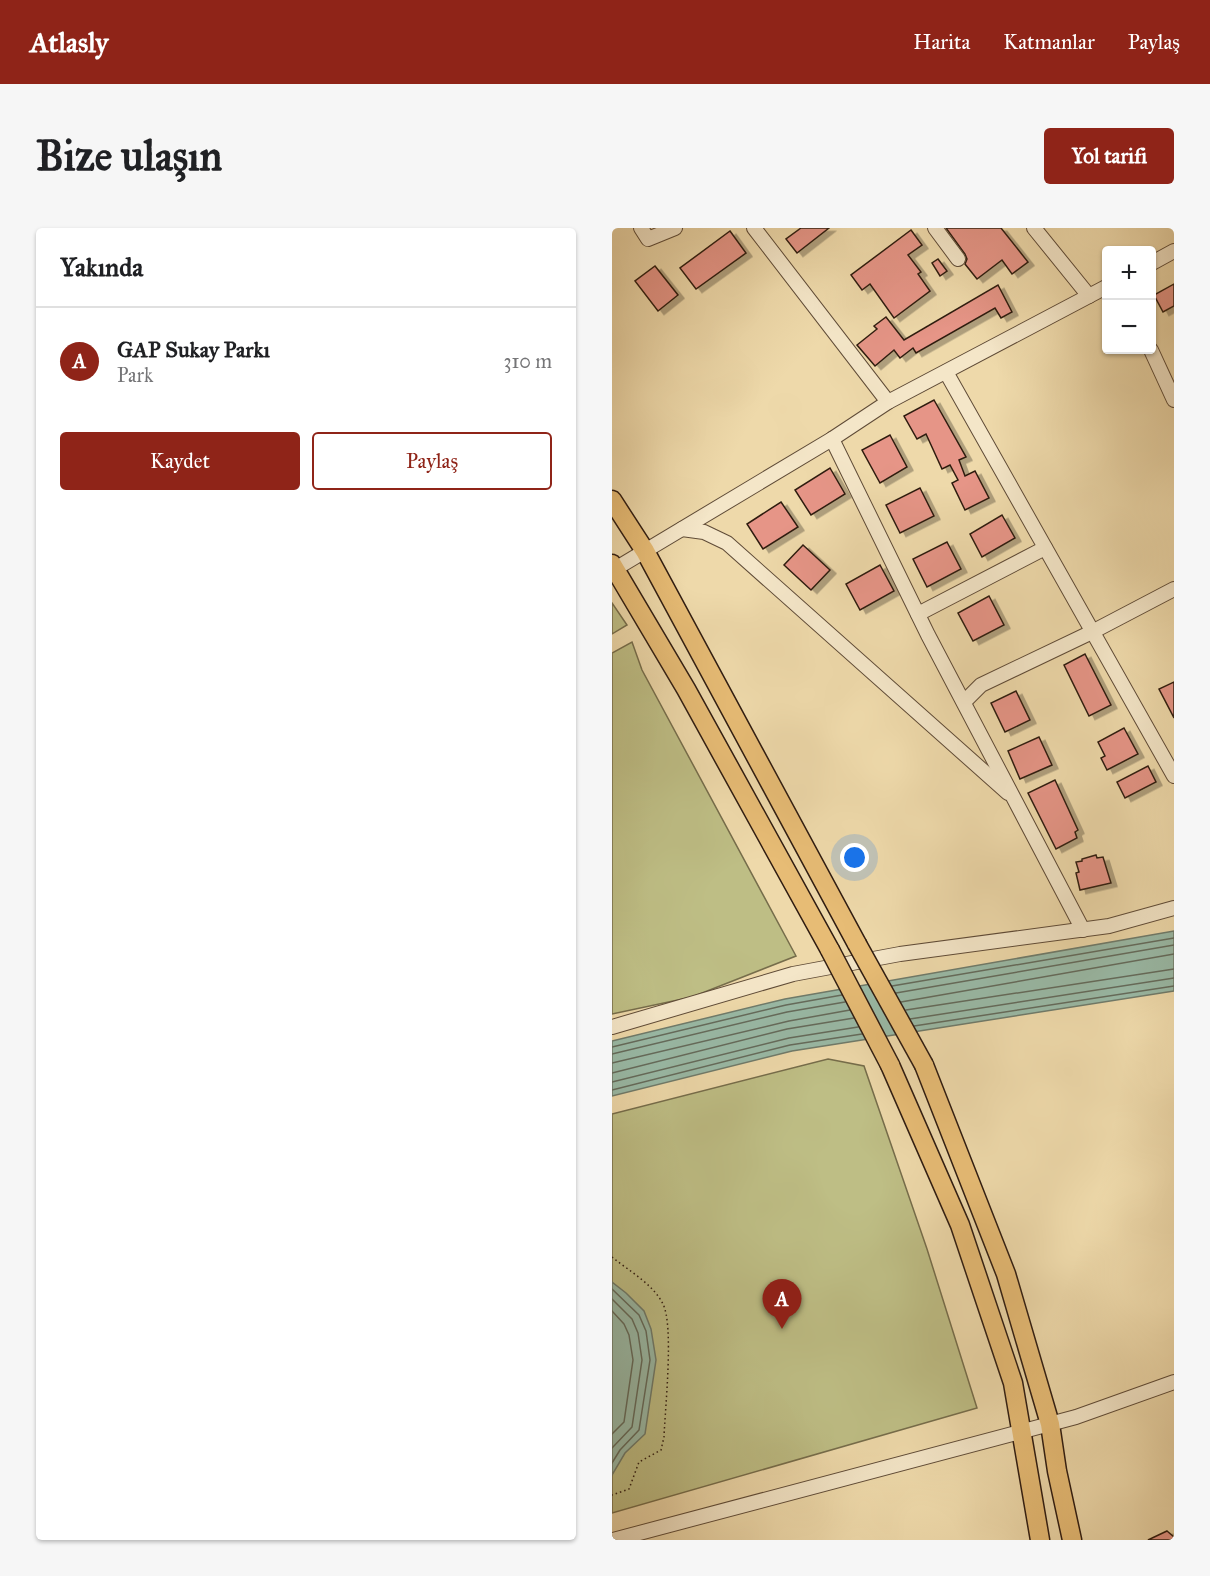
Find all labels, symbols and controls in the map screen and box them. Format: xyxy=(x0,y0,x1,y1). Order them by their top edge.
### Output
text: Atlasly xyxy=(30,25,108,60)
text: Harita xyxy=(913,29,970,55)
text: Katmanlar xyxy=(1003,29,1095,55)
text: Paylaş xyxy=(1128,29,1180,55)
button: Yol tarifi xyxy=(1044,128,1174,184)
text: Bize ulaşın xyxy=(36,130,222,182)
map controls xyxy=(1102,246,1156,354)
button: + xyxy=(1102,246,1156,300)
text: Yakında xyxy=(60,251,143,283)
button: − xyxy=(1102,300,1156,354)
text: GAP Sukay Parkı xyxy=(117,336,270,363)
text: A xyxy=(73,349,86,373)
text: 310 m xyxy=(503,349,552,373)
text: Park xyxy=(117,363,153,387)
button: Kaydet xyxy=(60,432,300,490)
button: Paylaş xyxy=(312,432,552,490)
your location xyxy=(840,843,869,872)
pin: A xyxy=(762,1280,802,1329)

